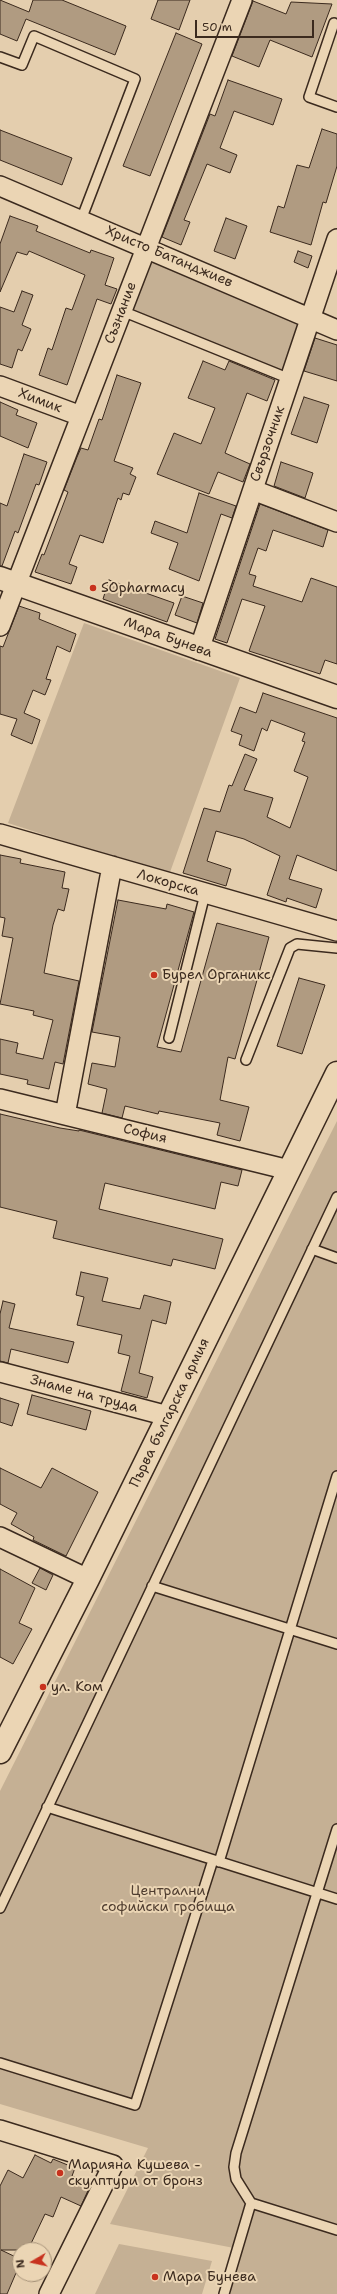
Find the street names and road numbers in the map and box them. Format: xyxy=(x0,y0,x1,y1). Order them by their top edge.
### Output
street label: Христо Батанджиев xyxy=(103,223,235,291)
street label: Съзнание xyxy=(102,280,140,346)
street label: Химик xyxy=(16,385,64,417)
street label: Свързочник xyxy=(247,404,289,484)
street label: Мара Бунева xyxy=(121,614,215,662)
street label: Локорска xyxy=(135,866,201,900)
street label: София xyxy=(121,1120,169,1148)
street label: Първа българска армия xyxy=(127,1336,213,1490)
street label: Знаме на труда xyxy=(28,1372,140,1416)

